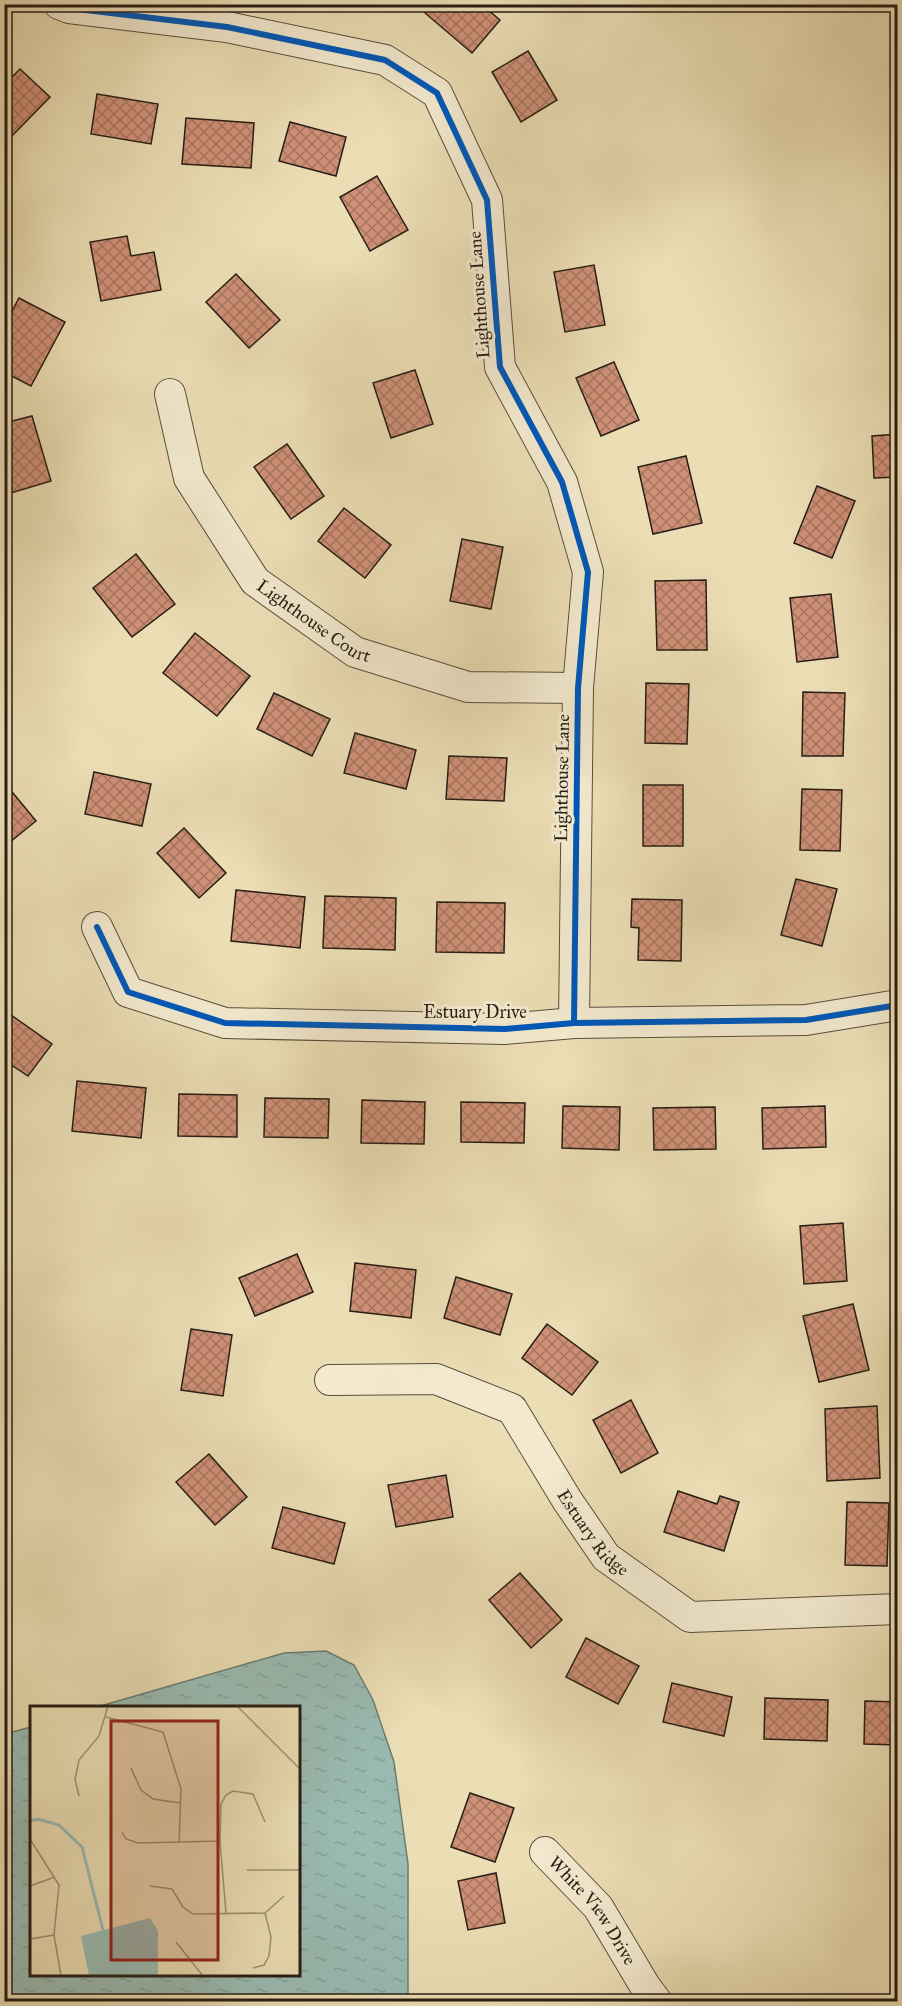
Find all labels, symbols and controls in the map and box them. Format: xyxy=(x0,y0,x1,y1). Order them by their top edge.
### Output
street label: Lighthouse Lane xyxy=(464,230,495,359)
street label: Lighthouse Court xyxy=(252,575,374,667)
street label: Lighthouse Lane xyxy=(550,714,575,842)
street label: Estuary Drive xyxy=(423,1001,527,1023)
street label: Estuary Ridge xyxy=(552,1485,633,1581)
inset map xyxy=(30,1706,300,1976)
street label: White View Drive xyxy=(544,1852,641,1969)

